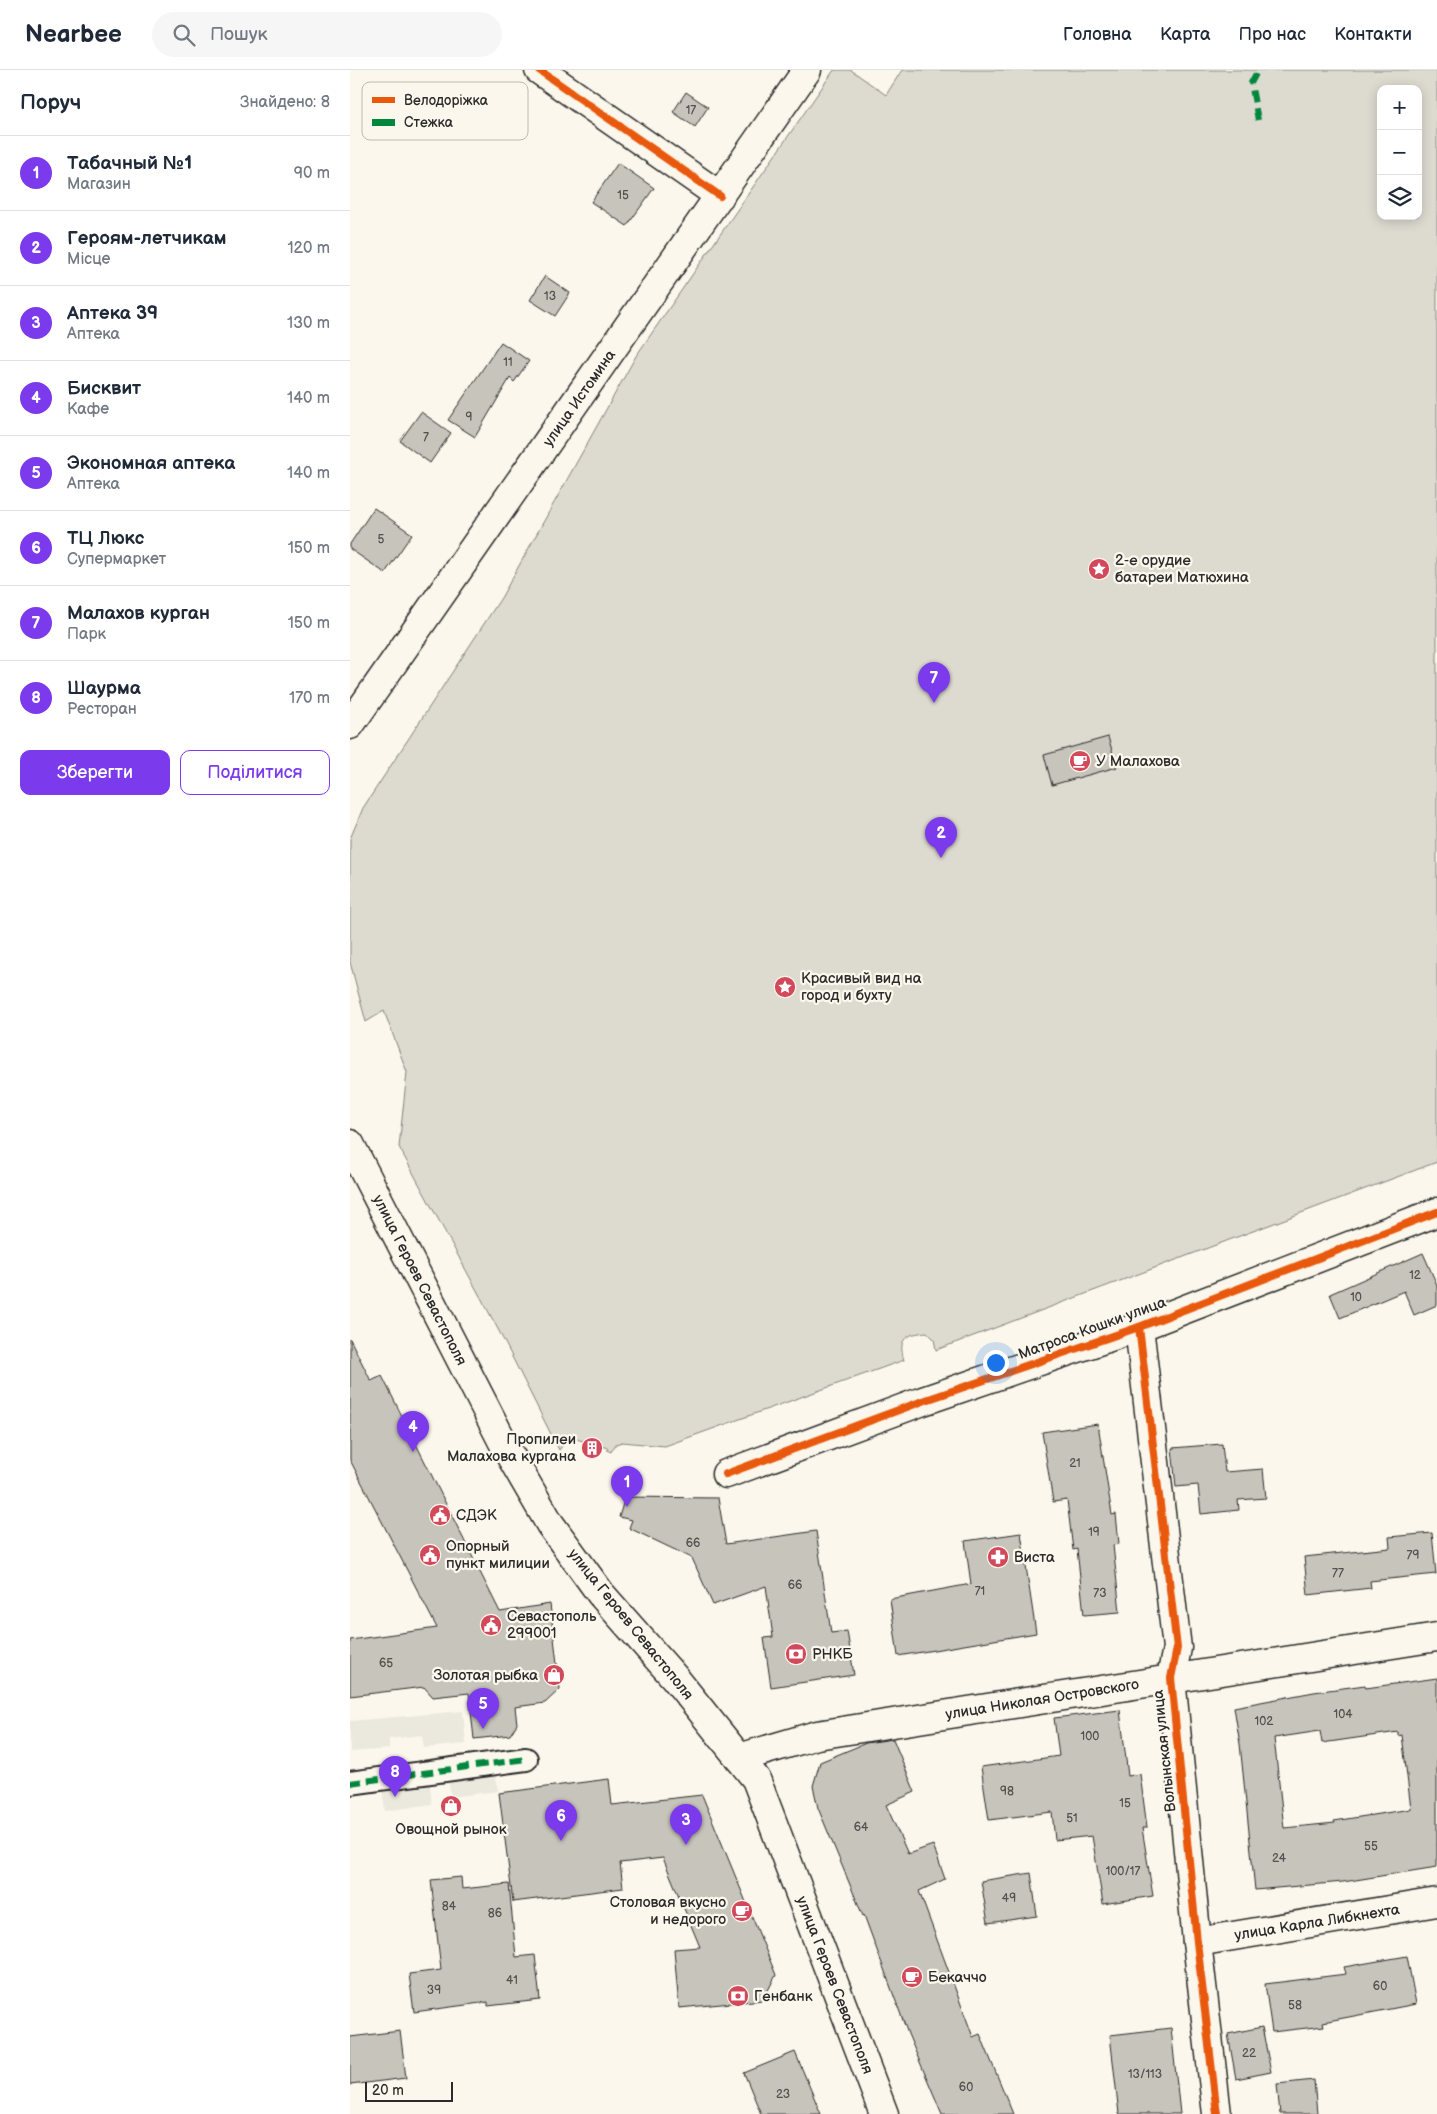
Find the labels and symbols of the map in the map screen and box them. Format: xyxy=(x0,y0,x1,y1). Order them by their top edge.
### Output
legend xyxy=(362,82,528,140)
text: Велодоріжка xyxy=(404,92,489,109)
house number: 17 xyxy=(686,103,696,118)
text: Стежка xyxy=(404,114,454,131)
house number: 15 xyxy=(617,188,629,203)
house number: 13 xyxy=(544,289,556,304)
street label: улица Истомина xyxy=(539,346,620,450)
house number: 11 xyxy=(503,355,513,370)
house number: 9 xyxy=(466,410,473,425)
house number: 7 xyxy=(423,430,429,445)
house number: 5 xyxy=(378,532,385,547)
place label: 2-е орудие батареи Матюхина xyxy=(1115,551,1249,587)
place icon: 2-е орудие батареи Матюхина xyxy=(1087,557,1111,581)
pin: 7 xyxy=(918,662,950,703)
cafe icon: У Малахова xyxy=(1068,749,1092,773)
place label: У Малахова xyxy=(1096,752,1180,771)
pin: 2 xyxy=(925,817,957,858)
place label: Красивый вид на город и бухту xyxy=(801,969,922,1005)
place icon: Красивый вид на город и бухту xyxy=(773,975,797,999)
street label: улица Героев Севастополя xyxy=(368,1192,471,1369)
house number: 12 xyxy=(1409,1268,1421,1283)
house number: 10 xyxy=(1350,1290,1362,1305)
street label: Матроса Кошки улица xyxy=(1016,1293,1169,1364)
your location xyxy=(983,1350,1009,1376)
pin: 4 xyxy=(397,1411,429,1452)
place label: Пропилеи Малахова кургана xyxy=(447,1430,576,1466)
building icon: Пропилеи Малахова кургана xyxy=(580,1436,604,1460)
house number: 21 xyxy=(1069,1456,1081,1471)
pin: 1 xyxy=(611,1466,643,1507)
public building icon: СДЭК xyxy=(428,1503,452,1527)
place label: СДЭК xyxy=(456,1506,497,1525)
house number: 19 xyxy=(1088,1525,1100,1540)
house number: 66 xyxy=(686,1536,700,1551)
place label: Опорный пункт милиции xyxy=(446,1537,550,1573)
public building icon: Опорный пункт милиции xyxy=(418,1543,442,1567)
street label: улица Героев Севастополя xyxy=(564,1545,697,1704)
pharmacy icon: Виста xyxy=(986,1545,1010,1569)
place label: Виста xyxy=(1014,1548,1055,1567)
house number: 79 xyxy=(1407,1548,1419,1563)
house number: 77 xyxy=(1332,1566,1344,1581)
house number: 66 xyxy=(788,1578,802,1593)
house number: 71 xyxy=(975,1584,985,1599)
house number: 73 xyxy=(1093,1586,1107,1601)
place label: Севастополь 299001 xyxy=(507,1607,597,1643)
public building icon: Севастополь 299001 xyxy=(479,1613,503,1637)
bank icon: РНКБ xyxy=(784,1642,808,1666)
place label: РНКБ xyxy=(812,1645,853,1664)
house number: 65 xyxy=(379,1656,393,1671)
shop icon: Золотая рыбка xyxy=(542,1663,566,1687)
place label: Золотая рыбка xyxy=(434,1666,538,1685)
street label: улица Николая Островского xyxy=(944,1675,1140,1724)
pin: 5 xyxy=(467,1688,499,1729)
street label: Волынская улица xyxy=(1149,1689,1180,1813)
house number: 104 xyxy=(1333,1707,1353,1722)
house number: 102 xyxy=(1255,1714,1273,1729)
house number: 100 xyxy=(1081,1729,1099,1744)
pin: 8 xyxy=(379,1756,411,1797)
house number: 98 xyxy=(1000,1784,1014,1799)
shop icon: Овощной рынок xyxy=(439,1794,463,1818)
house number: 15 xyxy=(1119,1796,1131,1811)
pin: 6 xyxy=(545,1800,577,1841)
pin: 3 xyxy=(670,1804,702,1845)
house number: 51 xyxy=(1066,1811,1078,1826)
place label: Овощной рынок xyxy=(395,1820,507,1839)
house number: 64 xyxy=(854,1820,869,1835)
house number: 55 xyxy=(1364,1839,1378,1854)
house number: 24 xyxy=(1272,1851,1287,1866)
house number: 100/17 xyxy=(1106,1864,1140,1879)
house number: 49 xyxy=(1002,1891,1016,1906)
place label: Столовая вкусно и недорого xyxy=(610,1893,726,1929)
street label: улица Героев Севастополя xyxy=(792,1894,877,2077)
house number: 84 xyxy=(442,1899,457,1914)
cafe icon: Столовая вкусно и недорого xyxy=(730,1899,754,1923)
street label: улица Карла Либкнехта xyxy=(1233,1900,1401,1945)
house number: 86 xyxy=(488,1906,502,1921)
cafe icon: Бекаччо xyxy=(900,1965,924,1989)
place label: Бекаччо xyxy=(928,1968,987,1987)
house number: 41 xyxy=(506,1973,518,1988)
house number: 60 xyxy=(1373,1979,1387,1994)
house number: 39 xyxy=(427,1983,441,1998)
bank icon: Генбанк xyxy=(726,1984,750,2008)
place label: Генбанк xyxy=(754,1987,813,2006)
house number: 58 xyxy=(1288,1998,1302,2013)
house number: 22 xyxy=(1242,2046,1256,2061)
house number: 13/113 xyxy=(1128,2067,1162,2082)
scale bar xyxy=(365,2079,452,2102)
house number: 60 xyxy=(959,2080,973,2095)
house number: 23 xyxy=(776,2087,790,2102)

